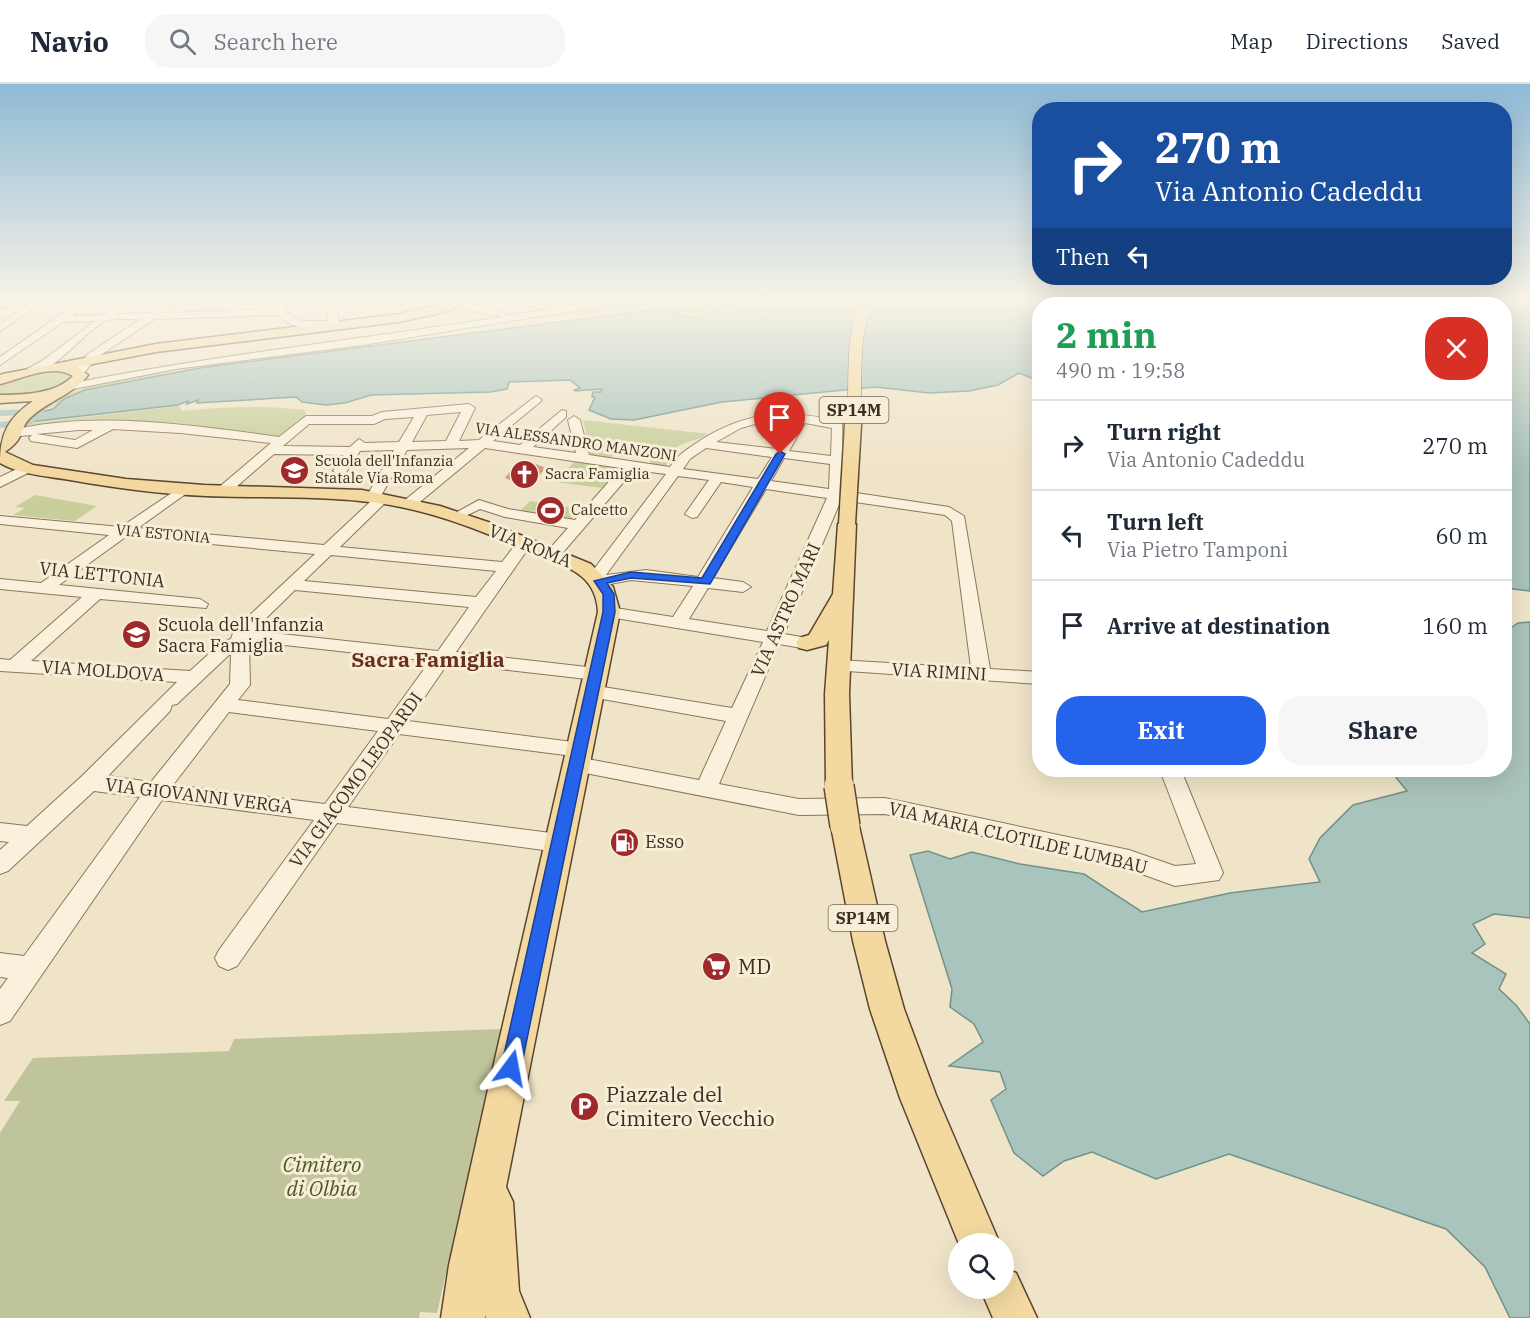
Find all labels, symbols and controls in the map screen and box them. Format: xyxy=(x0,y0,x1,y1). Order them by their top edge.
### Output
search box xyxy=(145,14,565,68)
text: Navio xyxy=(30,23,109,60)
icon: search xyxy=(166,25,199,58)
text: Search here xyxy=(214,27,338,56)
text: Map xyxy=(1230,27,1273,55)
text: Directions xyxy=(1306,27,1408,55)
text: Saved xyxy=(1441,27,1500,55)
text: 270 m xyxy=(1155,120,1281,175)
icon: right xyxy=(1056,126,1134,204)
text: Via Antonio Cadeddu xyxy=(1155,173,1422,208)
icon: left xyxy=(1122,240,1155,273)
text: Then xyxy=(1056,242,1110,271)
text: 2 min xyxy=(1056,311,1157,358)
button: close xyxy=(1425,317,1488,380)
text: 490 m · 19:58 xyxy=(1056,357,1185,384)
pin xyxy=(754,392,805,454)
road number: SP14M xyxy=(820,397,888,423)
icon: arrive xyxy=(763,401,796,434)
text: Turn right xyxy=(1107,417,1221,446)
street label: VIA ALESSANDRO MANZONI xyxy=(474,418,678,465)
icon: right xyxy=(1056,429,1089,462)
text: 270 m xyxy=(1422,431,1488,460)
text: Via Antonio Cadeddu xyxy=(1107,446,1305,473)
place label: Scuola dell'Infanzia Statale Via Roma xyxy=(315,451,453,487)
school or university icon: Scuola dell'Infanzia Statale Via Roma xyxy=(278,454,310,486)
church icon: Sacra Famiglia xyxy=(508,458,540,490)
place label: Sacra Famiglia xyxy=(545,464,650,483)
sports icon: Calcetto xyxy=(534,494,566,526)
place label: Calcetto xyxy=(571,500,628,519)
text: Turn left xyxy=(1107,507,1203,536)
street label: VIA ROMA xyxy=(485,518,576,573)
icon: left xyxy=(1056,519,1089,552)
street label: VIA ESTONIA xyxy=(115,520,212,547)
text: 60 m xyxy=(1436,521,1488,550)
text: Via Pietro Tamponi xyxy=(1107,536,1288,563)
street label: VIA ASTRO MARI xyxy=(746,539,825,680)
street label: VIA LETTONIA xyxy=(38,556,167,593)
icon: arrive xyxy=(1056,609,1089,642)
text: Arrive at destination xyxy=(1107,611,1330,640)
text: 160 m xyxy=(1422,611,1488,640)
place label: Scuola dell'Infanzia Sacra Famiglia xyxy=(158,613,324,657)
school or university icon: Scuola dell'Infanzia Sacra Famiglia xyxy=(121,619,153,651)
district label: Sacra Famiglia xyxy=(351,645,505,673)
street label: VIA MOLDOVA xyxy=(41,655,166,686)
street label: VIA RIMINI xyxy=(891,658,987,685)
street label: VIA GIACOMO LEOPARDI xyxy=(284,687,427,872)
button: Exit xyxy=(1056,696,1266,765)
button: Share xyxy=(1278,696,1488,765)
street label: VIA GIOVANNI VERGA xyxy=(104,773,295,818)
street label: VIA MARIA CLOTILDE LUMBAU xyxy=(886,796,1150,879)
fuel station icon: Esso xyxy=(608,826,640,858)
place label: Esso xyxy=(645,830,684,853)
road number: SP14M xyxy=(828,905,898,931)
supermarket icon: MD xyxy=(701,951,733,983)
place label: MD xyxy=(738,952,771,980)
position arrow xyxy=(479,1036,543,1100)
place label: Piazzale del Cimitero Vecchio xyxy=(606,1080,775,1132)
parking icon: Piazzale del Cimitero Vecchio xyxy=(569,1091,601,1123)
park label: Cimitero di Olbia xyxy=(283,1150,361,1202)
map controls xyxy=(948,1233,1014,1299)
button: search xyxy=(948,1233,1014,1299)

